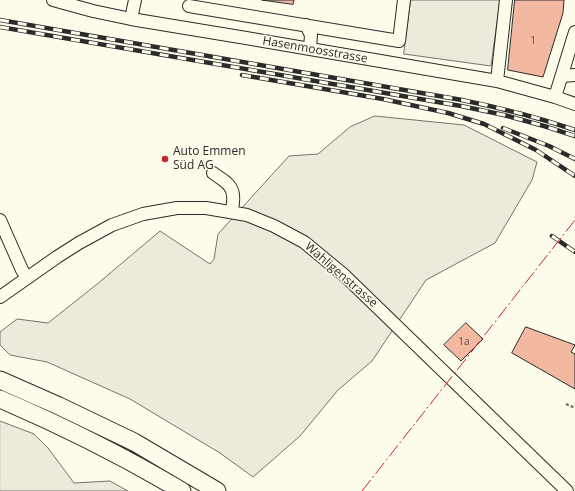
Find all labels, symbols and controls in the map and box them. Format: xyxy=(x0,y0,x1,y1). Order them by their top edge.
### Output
street label: Hasenmoosstrasse xyxy=(261,34,369,66)
house number: 1 xyxy=(530,35,536,47)
place label: Auto Emmen Süd AG xyxy=(173,145,246,173)
marker: Auto Emmen Süd AG xyxy=(160,154,170,164)
street label: Wahligenstrasse xyxy=(302,240,380,310)
house number: 1a xyxy=(458,336,470,348)

